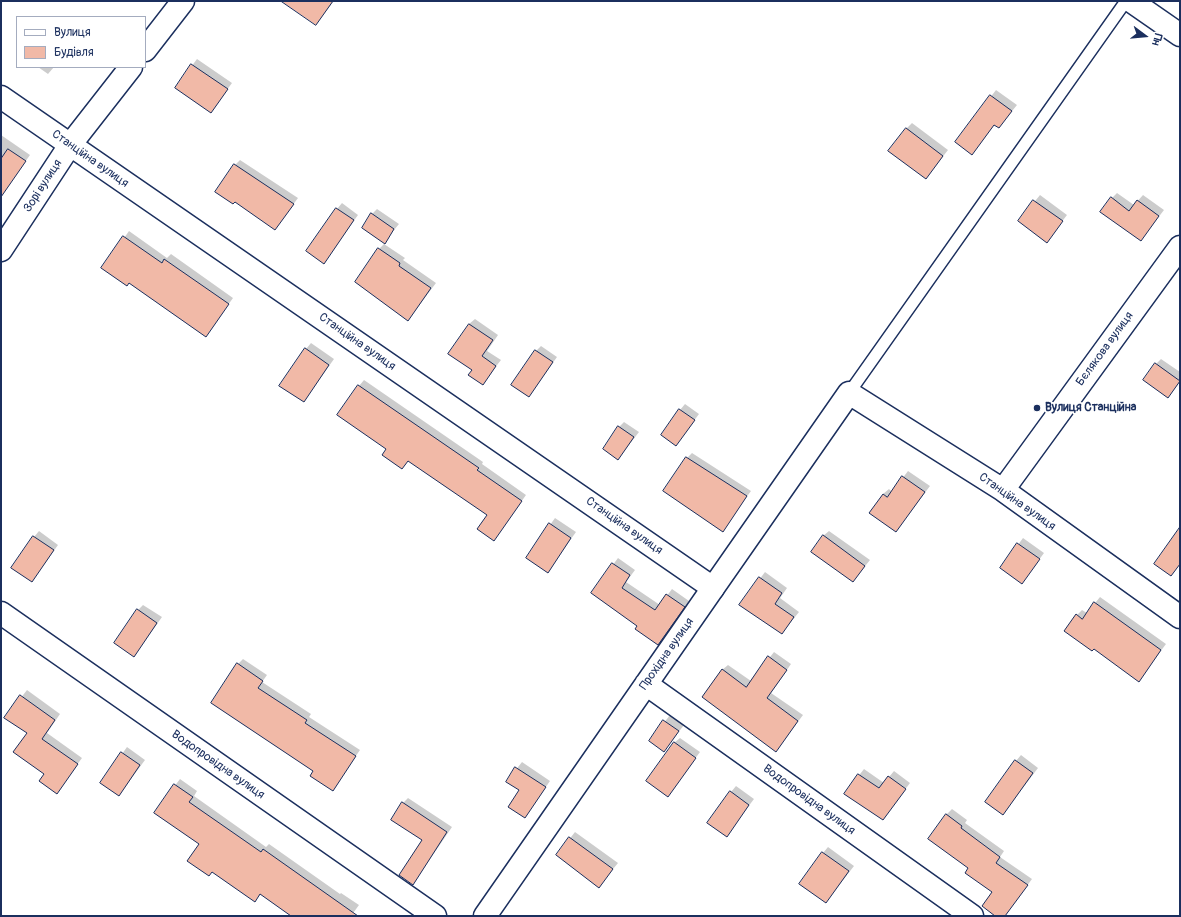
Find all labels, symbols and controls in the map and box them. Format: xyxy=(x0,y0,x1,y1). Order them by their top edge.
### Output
legend xyxy=(16,16,146,68)
north arrow xyxy=(1125,16,1165,56)
text: Вулиця xyxy=(54,25,91,40)
text: Пн xyxy=(1149,32,1165,47)
text: Будівля xyxy=(54,45,94,60)
street label: Станційна вулиця xyxy=(49,127,131,191)
street label: Зорі вулиця xyxy=(21,157,65,215)
street label: Бєлякова вулиця xyxy=(1073,309,1137,389)
street label: Станційна вулиця xyxy=(316,310,398,374)
place label: Вулиця Станційна xyxy=(1045,401,1136,415)
marker: Вулиця Станційна xyxy=(1032,403,1042,413)
street label: Станційна вулиця xyxy=(976,470,1058,534)
street label: Станційна вулиця xyxy=(583,494,665,558)
street label: Прохідна вулиця xyxy=(637,615,697,693)
street label: Водопровідна вулиця xyxy=(169,727,267,803)
street label: Водопровідна вулиця xyxy=(760,762,858,838)

